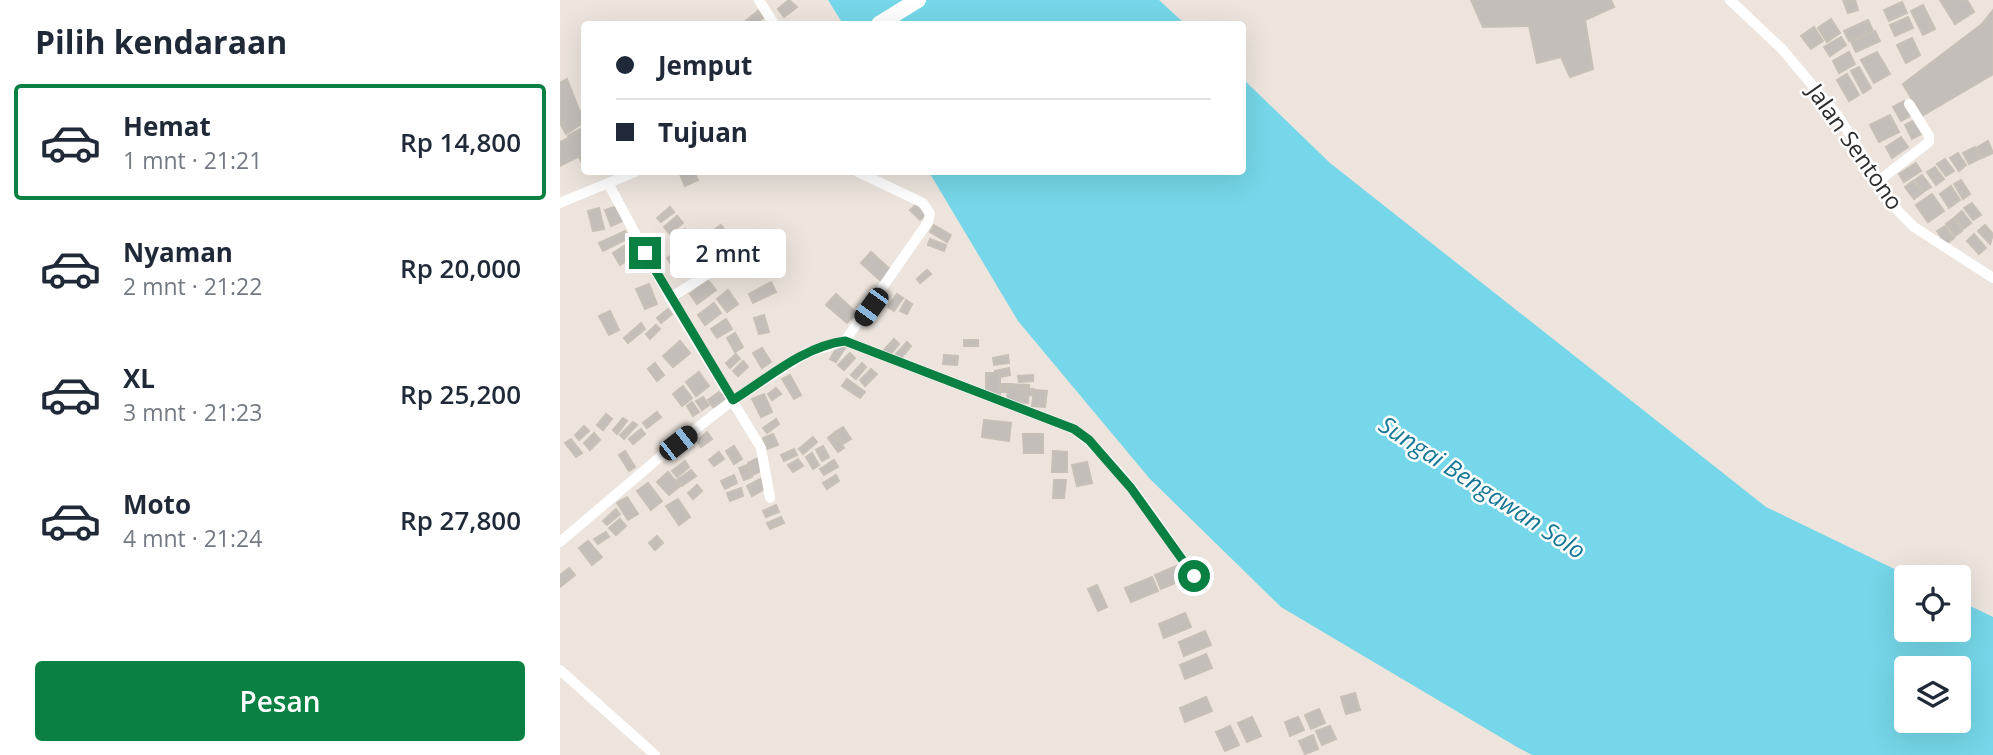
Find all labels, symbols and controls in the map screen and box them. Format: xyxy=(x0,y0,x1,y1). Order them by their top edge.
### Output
text: Pilih kendaraan xyxy=(35,20,287,63)
text: Jemput xyxy=(658,47,752,83)
street label: Jalan Sentono xyxy=(1799,75,1911,216)
text: Hemat xyxy=(123,108,211,144)
icon: car xyxy=(39,111,102,174)
text: Tujuan xyxy=(658,114,748,150)
text: Rp 14,800 xyxy=(400,124,521,160)
text: 1 mnt · 21:21 xyxy=(123,144,262,176)
callout: 2 mnt xyxy=(670,229,785,278)
text: Nyaman xyxy=(123,234,233,270)
icon: car xyxy=(39,237,102,300)
route end xyxy=(629,237,661,269)
text: 2 mnt xyxy=(696,237,760,269)
text: Rp 20,000 xyxy=(400,250,521,286)
text: 2 mnt · 21:22 xyxy=(123,270,262,302)
car xyxy=(851,284,892,330)
text: XL xyxy=(123,360,155,396)
icon: car xyxy=(39,363,102,426)
text: Rp 25,200 xyxy=(400,376,521,412)
text: 3 mnt · 21:23 xyxy=(123,396,262,428)
water label: Sungai Bengawan Solo xyxy=(1373,407,1593,566)
car xyxy=(655,422,702,464)
text: Moto xyxy=(123,486,191,522)
icon: car xyxy=(39,489,102,552)
text: Rp 27,800 xyxy=(400,502,521,538)
text: 4 mnt · 21:24 xyxy=(123,522,262,554)
route start xyxy=(1178,560,1210,592)
map controls xyxy=(1894,565,1971,733)
button: locate xyxy=(1894,565,1971,642)
button: layers xyxy=(1894,656,1971,733)
button: Pesan xyxy=(35,661,525,741)

